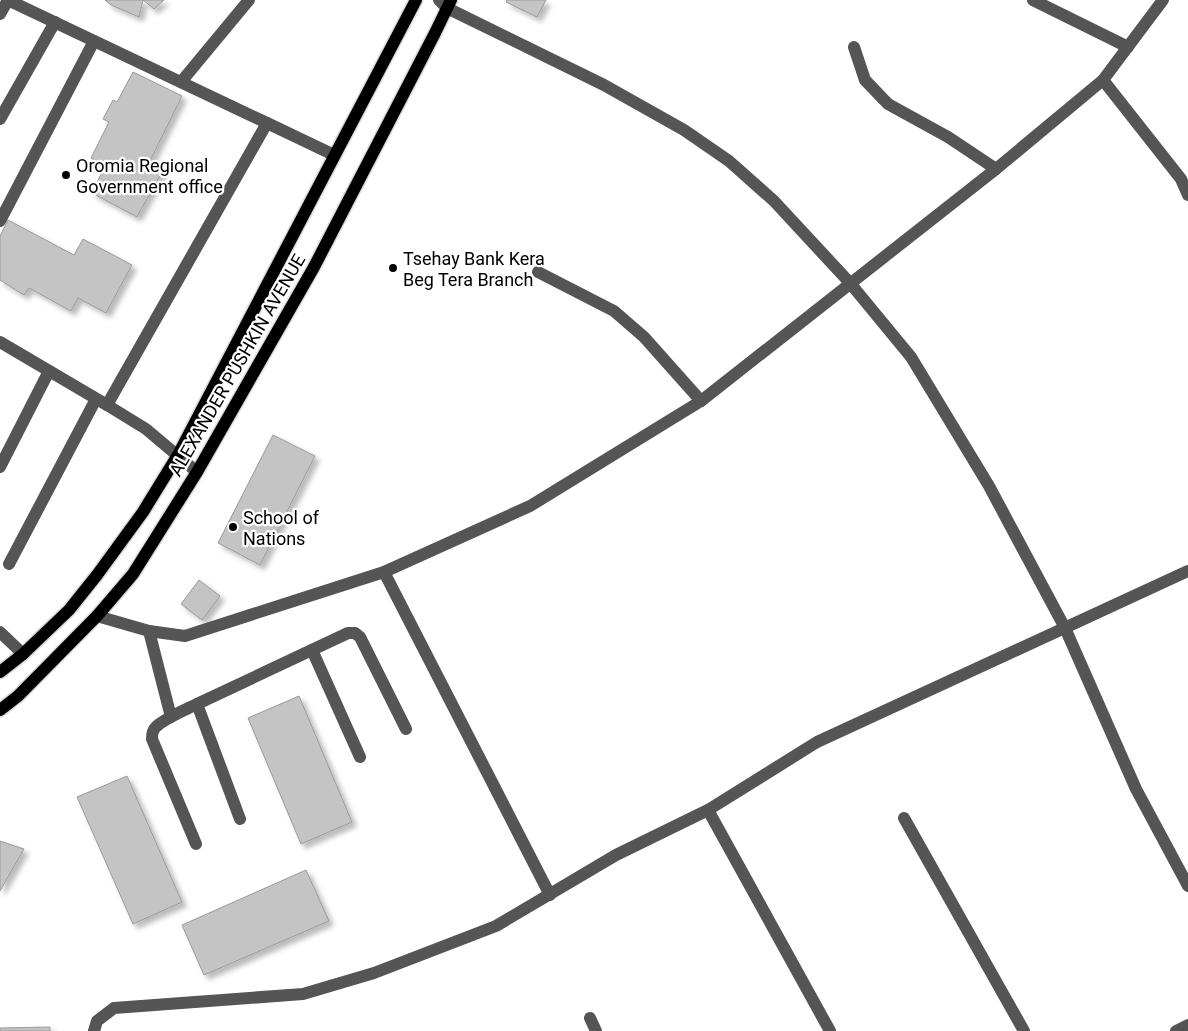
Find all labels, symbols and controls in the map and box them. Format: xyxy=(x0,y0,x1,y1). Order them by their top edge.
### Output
place label: Oromia Regional Government office xyxy=(76,155,223,197)
marker: Oromia Regional Government office xyxy=(60,169,72,181)
place label: Tsehay Bank Kera Beg Tera Branch xyxy=(403,248,545,290)
street label: ALEXANDER PUSHKIN AVENUE xyxy=(165,250,309,480)
marker: Tsehay Bank Kera Beg Tera Branch xyxy=(387,262,399,274)
place label: School of Nations xyxy=(243,507,320,549)
marker: School of Nations xyxy=(227,521,239,533)

